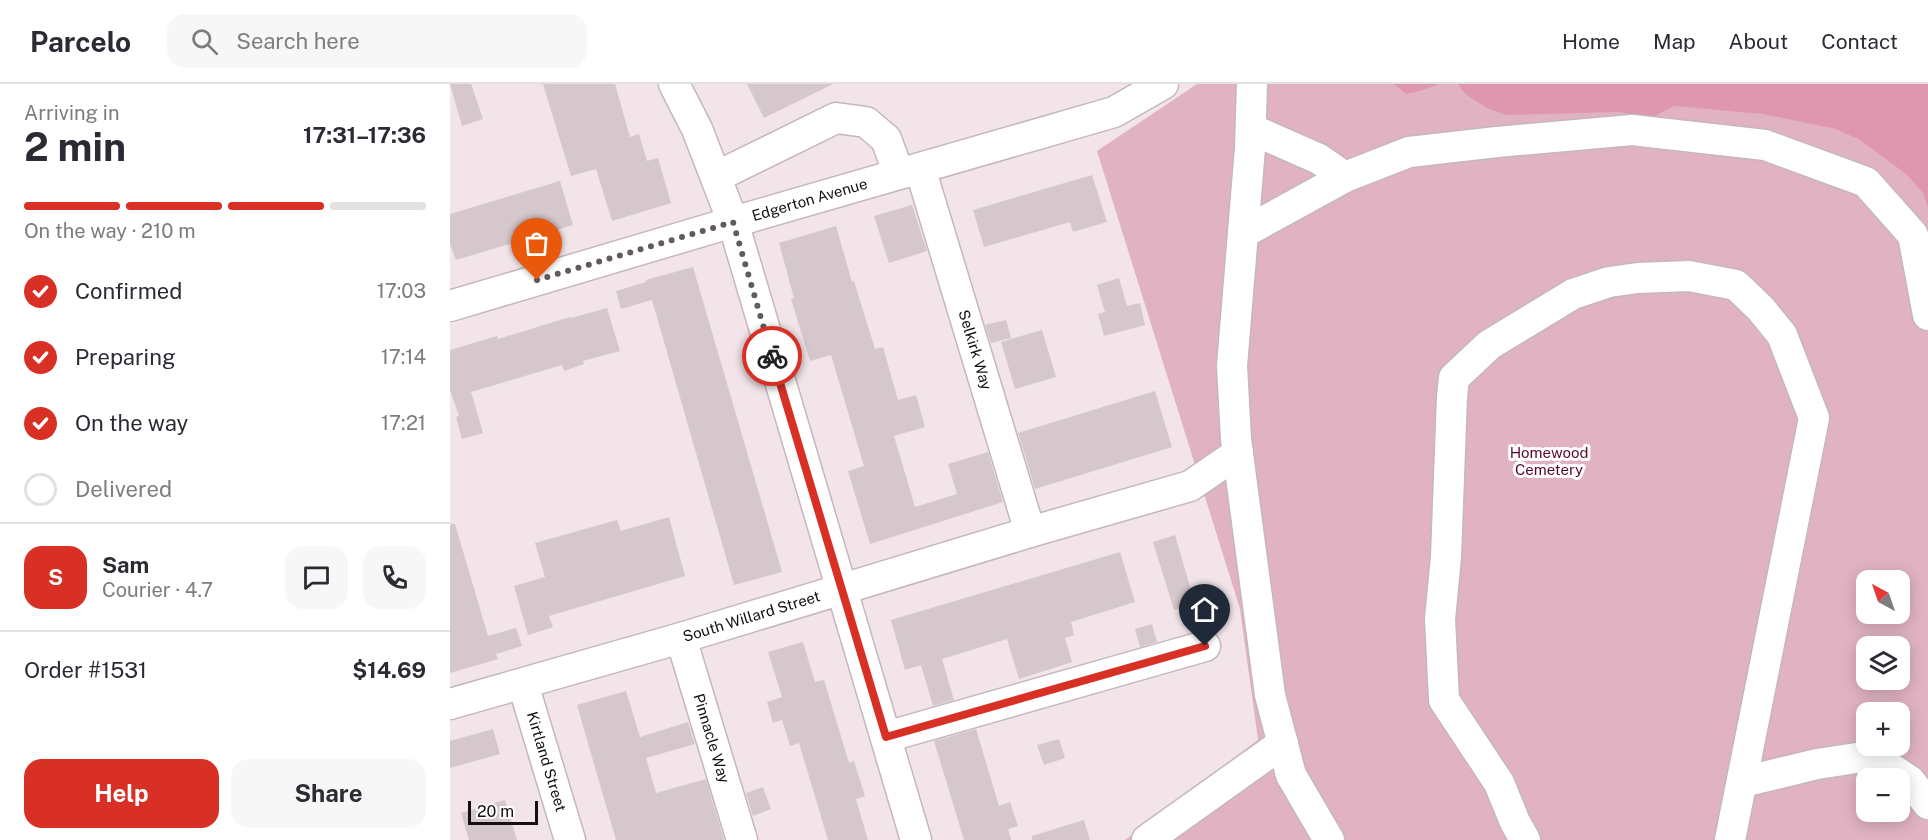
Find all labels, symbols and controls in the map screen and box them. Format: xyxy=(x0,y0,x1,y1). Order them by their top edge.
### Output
search box xyxy=(167,14,587,68)
text: Parcelo xyxy=(30,25,131,58)
icon: search xyxy=(188,25,221,58)
text: Search here xyxy=(236,28,360,54)
text: Home xyxy=(1562,29,1620,54)
text: Map xyxy=(1653,29,1696,54)
text: About xyxy=(1729,29,1788,54)
text: Contact xyxy=(1821,29,1898,54)
text: Arriving in xyxy=(24,101,119,125)
text: 17:31–17:36 xyxy=(303,122,426,148)
text: 2 min xyxy=(24,124,126,170)
street label: Edgerton Avenue xyxy=(750,175,869,224)
pin xyxy=(511,218,562,280)
text: On the way · 210 m xyxy=(24,219,196,243)
icon: bag xyxy=(520,227,553,260)
icon: check xyxy=(24,275,57,308)
text: Confirmed xyxy=(75,278,182,304)
text: 17:03 xyxy=(377,279,426,303)
street label: Selkirk Way xyxy=(955,308,996,392)
courier xyxy=(742,326,802,386)
icon: bike xyxy=(756,340,789,373)
icon: check xyxy=(24,341,57,374)
text: Preparing xyxy=(75,344,176,370)
text: 17:14 xyxy=(381,345,426,369)
icon: check xyxy=(24,407,57,440)
text: On the way xyxy=(75,410,188,436)
text: 17:21 xyxy=(381,411,426,435)
park label: Homewood Cemetery xyxy=(1510,444,1588,478)
text: Delivered xyxy=(75,476,172,502)
button: chat xyxy=(285,546,348,609)
button: phone xyxy=(363,546,426,609)
text: Sam xyxy=(102,552,149,578)
text: S xyxy=(48,564,63,590)
north arrow xyxy=(1856,570,1910,624)
map controls xyxy=(1856,570,1910,822)
text: Courier · 4.7 xyxy=(102,578,213,602)
pin xyxy=(1179,584,1230,646)
street label: South Willard Street xyxy=(681,587,822,645)
icon: home xyxy=(1188,593,1221,626)
button: layers xyxy=(1856,636,1910,690)
text: Order #1531 xyxy=(24,657,147,683)
text: $14.69 xyxy=(352,657,426,683)
street label: Pinnacle Way xyxy=(690,692,733,785)
button: + xyxy=(1856,702,1910,756)
street label: Kirtland Street xyxy=(524,709,570,814)
button: Help xyxy=(24,759,219,828)
button: Share xyxy=(231,759,426,828)
button: − xyxy=(1856,768,1910,822)
scale bar xyxy=(468,798,538,826)
text: 20 m xyxy=(477,802,514,821)

